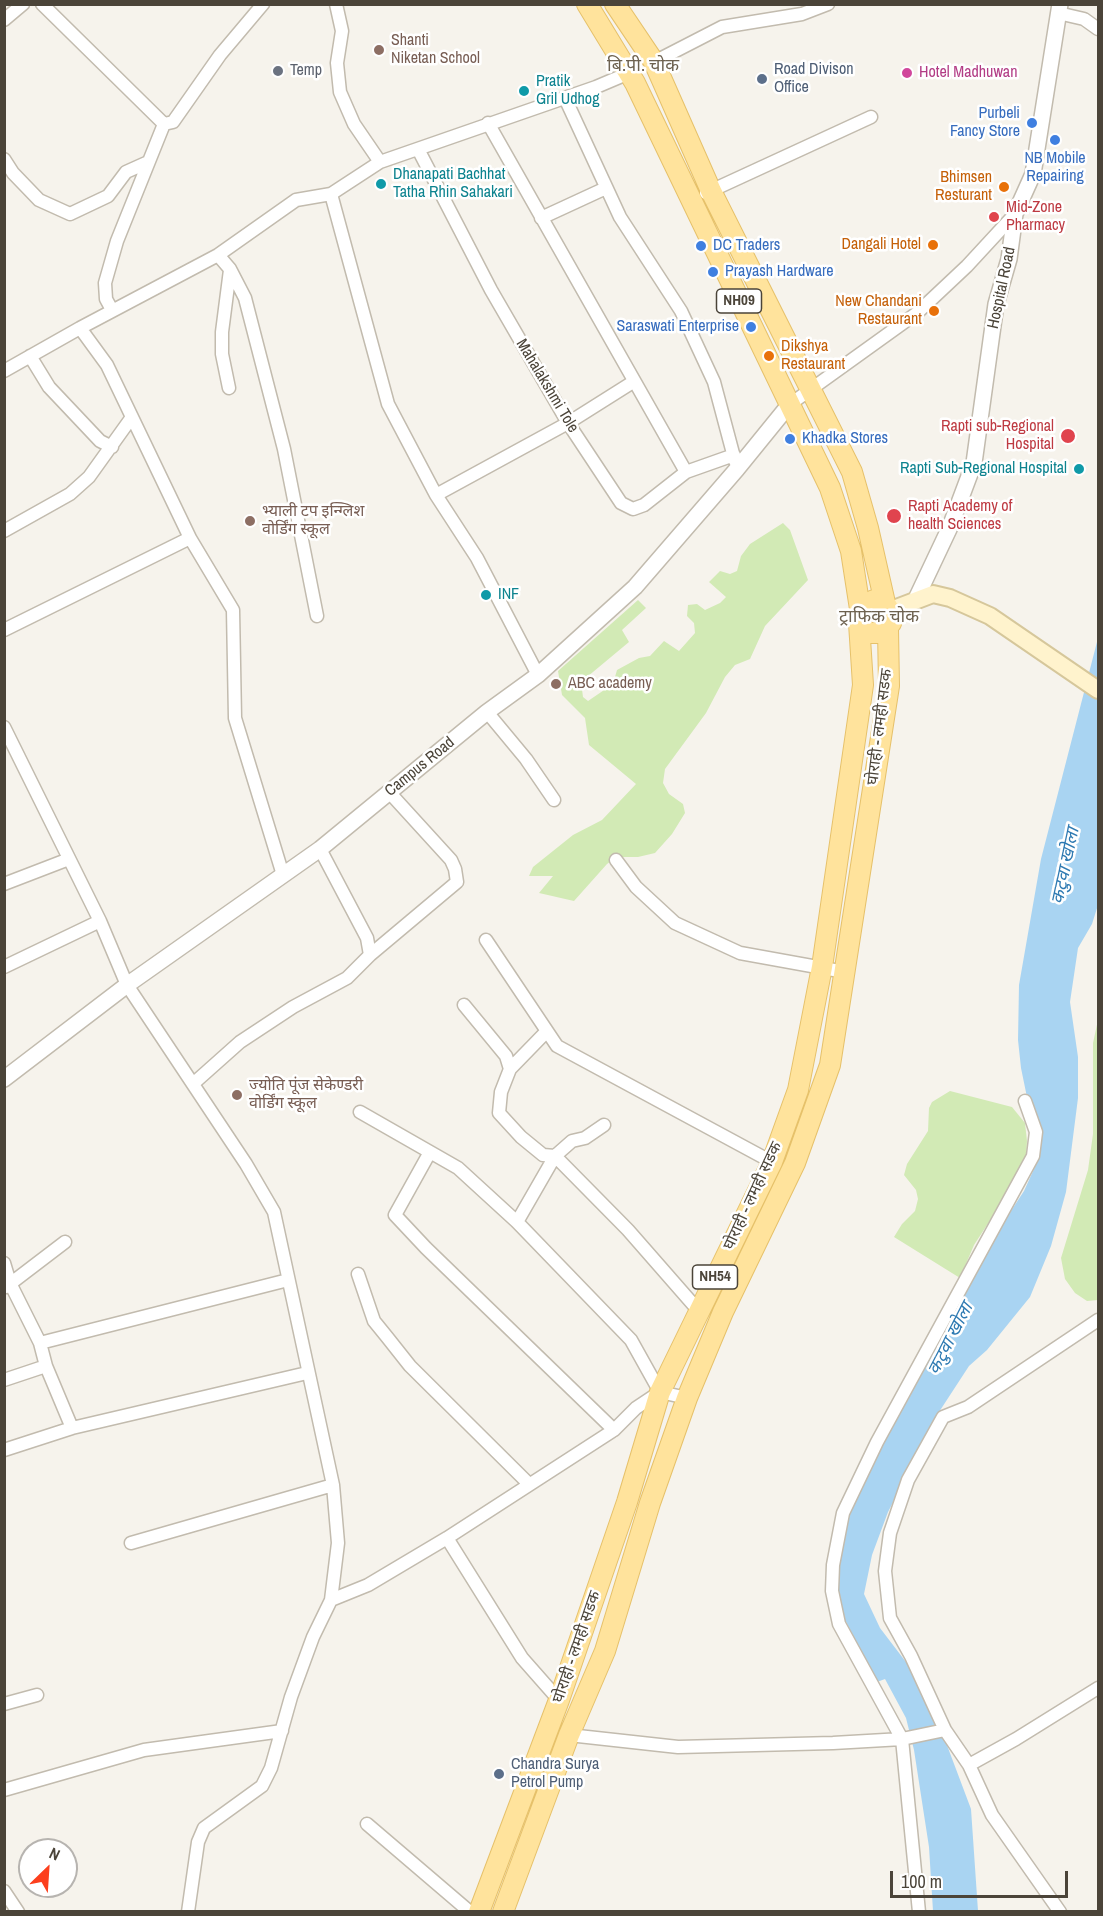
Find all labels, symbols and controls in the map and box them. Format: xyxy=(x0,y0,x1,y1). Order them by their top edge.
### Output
place label: Shanti Niketan School xyxy=(391,31,480,69)
marker: Shanti Niketan School xyxy=(372,43,386,57)
district label: बि.पी. चोक xyxy=(607,55,679,77)
place label: Road Divison Office xyxy=(774,60,853,98)
place label: Temp xyxy=(290,61,322,81)
place label: Hotel Madhuwan xyxy=(919,63,1017,83)
marker: Temp xyxy=(271,64,285,78)
marker: Hotel Madhuwan xyxy=(900,66,914,80)
place label: Pratik Gril Udhog xyxy=(536,72,599,110)
marker: Road Divison Office xyxy=(755,72,769,86)
marker: Pratik Gril Udhog xyxy=(517,84,531,98)
place label: Purbeli Fancy Store xyxy=(950,104,1020,142)
marker: Purbeli Fancy Store xyxy=(1025,116,1039,130)
marker: NB Mobile Repairing xyxy=(1048,133,1062,147)
place label: NB Mobile Repairing xyxy=(1024,149,1086,187)
place label: Dhanapati Bachhat Tatha Rhin Sahakari xyxy=(393,165,513,203)
place label: Bhimsen Resturant xyxy=(935,168,992,206)
marker: Dhanapati Bachhat Tatha Rhin Sahakari xyxy=(374,177,388,191)
marker: Bhimsen Resturant xyxy=(997,180,1011,194)
place label: Mid-Zone Pharmacy xyxy=(1006,198,1065,236)
marker: Mid-Zone Pharmacy xyxy=(987,210,1001,224)
place label: Dangali Hotel xyxy=(842,235,921,255)
place label: DC Traders xyxy=(713,236,780,256)
marker: Dangali Hotel xyxy=(926,238,940,252)
marker: DC Traders xyxy=(694,239,708,253)
street label: Hospital Road xyxy=(984,245,1020,331)
place label: Prayash Hardware xyxy=(725,262,834,282)
marker: Prayash Hardware xyxy=(706,265,720,279)
road number: NH09 xyxy=(716,289,762,313)
place label: New Chandani Restaurant xyxy=(835,292,922,330)
marker: New Chandani Restaurant xyxy=(927,304,941,318)
place label: Saraswati Enterprise xyxy=(616,317,739,337)
marker: Saraswati Enterprise xyxy=(744,320,758,334)
street label: Mahalakshmi Tole xyxy=(512,336,582,436)
place label: Dikshya Restaurant xyxy=(781,337,845,375)
marker: Dikshya Restaurant xyxy=(762,349,776,363)
place label: Rapti sub-Regional Hospital xyxy=(941,417,1054,455)
marker: Rapti sub-Regional Hospital xyxy=(1059,427,1077,445)
place label: Khadka Stores xyxy=(802,429,888,449)
marker: Khadka Stores xyxy=(783,432,797,446)
place label: Rapti Sub-Regional Hospital xyxy=(900,459,1067,479)
marker: Rapti Sub-Regional Hospital xyxy=(1072,462,1086,476)
place label: Rapti Academy of health Sciences xyxy=(908,497,1012,535)
place label: भ्याली टप इन्ग्लिश वोर्डिंग स्कूल xyxy=(262,502,364,540)
marker: Rapti Academy of health Sciences xyxy=(885,507,903,525)
marker: भ्याली टप इन्ग्लिश वोर्डिंग स्कूल xyxy=(243,514,257,528)
place label: INF xyxy=(498,585,519,605)
marker: INF xyxy=(479,588,493,602)
district label: ट्राफिक चोक xyxy=(839,606,919,628)
street label: घोराही - लमही सडक xyxy=(863,668,897,786)
place label: ABC academy xyxy=(568,674,652,694)
marker: ABC academy xyxy=(549,677,563,691)
street label: Campus Road xyxy=(381,733,459,801)
water label: कटुवा खोला xyxy=(1047,826,1085,906)
place label: ज्योति पूंज सेकेण्डरी वोर्डिंग स्कूल xyxy=(249,1076,363,1114)
marker: ज्योति पूंज सेकेण्डरी वोर्डिंग स्कूल xyxy=(230,1088,244,1102)
street label: घोराही - लमही सडक xyxy=(720,1139,786,1253)
road number: NH54 xyxy=(692,1265,738,1289)
water label: कटुवा खोला xyxy=(924,1299,978,1379)
street label: घोराही - लमही सडक xyxy=(549,1589,605,1705)
place label: Chandra Surya Petrol Pump xyxy=(511,1755,599,1793)
marker: Chandra Surya Petrol Pump xyxy=(492,1767,506,1781)
north arrow xyxy=(18,1838,78,1898)
text: N xyxy=(46,1842,64,1865)
scale bar xyxy=(893,1859,1072,1897)
text: 100 m xyxy=(901,1869,942,1894)

